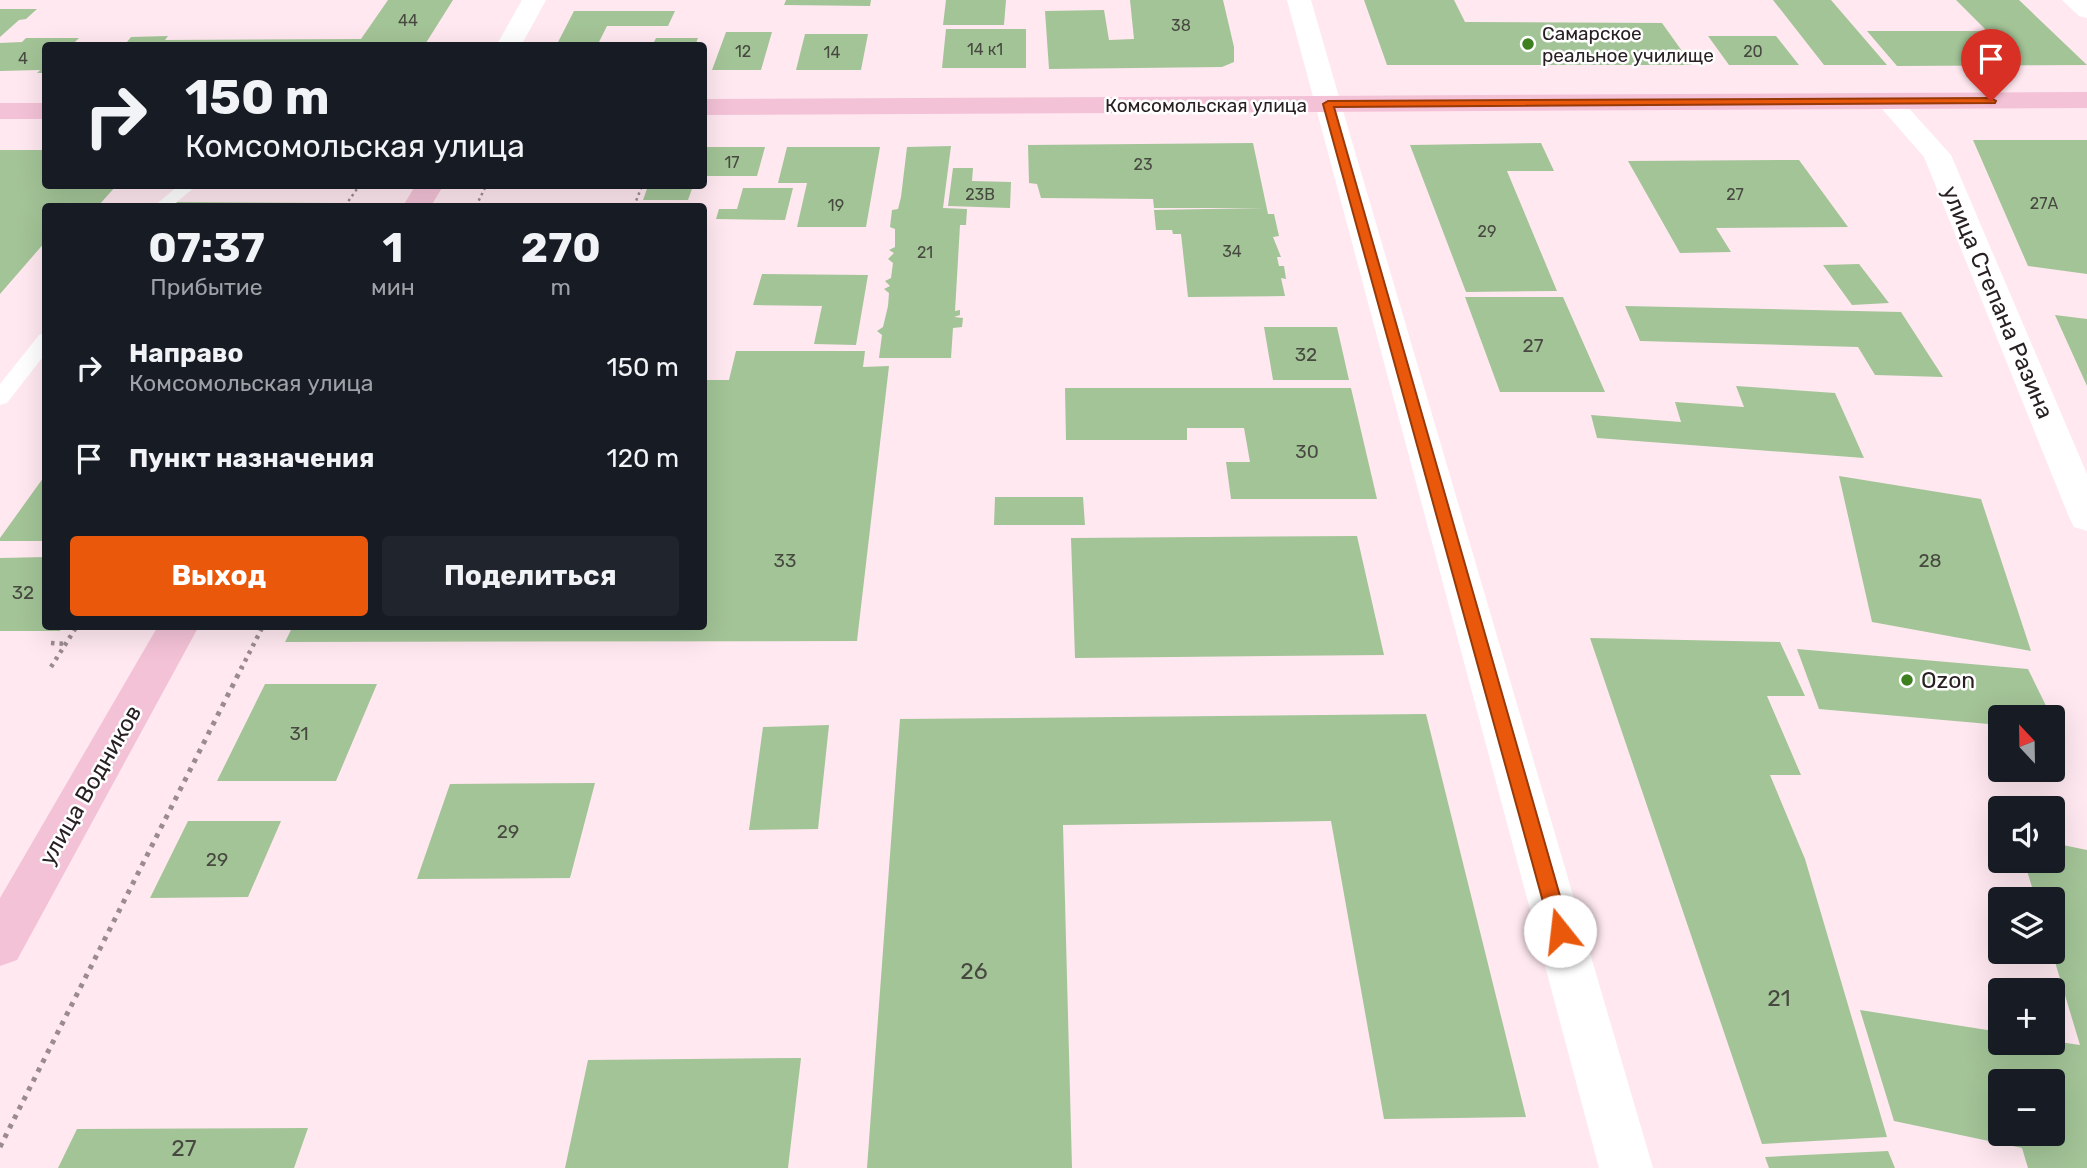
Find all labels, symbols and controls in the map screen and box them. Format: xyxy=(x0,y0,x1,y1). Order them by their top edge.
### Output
house number: 44 xyxy=(398,11,418,30)
house number: 38 xyxy=(1171,16,1191,35)
place label: Самарское реальное училище xyxy=(1542,22,1714,67)
pin xyxy=(1961,29,2021,101)
marker: Самарское реальное училище xyxy=(1520,36,1536,52)
house number: 14 к1 xyxy=(967,40,1003,59)
icon: arrive xyxy=(1972,40,2010,78)
house number: 12 xyxy=(735,42,751,61)
house number: 20 xyxy=(1743,42,1763,61)
house number: 14 xyxy=(824,43,840,62)
house number: 4 xyxy=(18,49,28,68)
text: 150 m xyxy=(185,68,330,126)
icon: right xyxy=(70,70,161,161)
street label: Комсомольская улица xyxy=(1105,94,1307,117)
text: Комсомольская улица xyxy=(185,127,525,165)
house number: 17 xyxy=(724,153,740,172)
house number: 23 xyxy=(1133,155,1153,174)
street label: улица Степана Разина xyxy=(1936,181,2060,423)
house number: 23В xyxy=(965,185,995,204)
house number: 27 xyxy=(1726,185,1744,204)
house number: 27А xyxy=(2030,194,2058,213)
house number: 19 xyxy=(828,196,844,215)
house number: 29 xyxy=(1478,222,1496,241)
text: 07:37 xyxy=(148,223,265,273)
text: 1 xyxy=(382,223,403,273)
text: 270 xyxy=(521,223,601,273)
house number: 34 xyxy=(1222,242,1242,261)
house number: 21 xyxy=(917,243,933,262)
text: Прибытие xyxy=(150,273,263,301)
text: мин xyxy=(371,273,415,301)
text: m xyxy=(551,273,571,301)
house number: 27 xyxy=(1523,334,1544,357)
text: Направо xyxy=(129,338,243,369)
house number: 32 xyxy=(1295,343,1317,366)
icon: right xyxy=(70,349,108,387)
text: 150 m xyxy=(606,352,679,383)
text: Комсомольская улица xyxy=(129,369,373,397)
icon: arrive xyxy=(70,440,108,478)
house number: 30 xyxy=(1295,440,1319,463)
text: Пункт назначения xyxy=(129,443,374,474)
text: 120 m xyxy=(607,443,679,474)
button: Выход xyxy=(70,536,368,616)
button: Поделиться xyxy=(382,536,679,616)
house number: 33 xyxy=(774,549,796,572)
house number: 28 xyxy=(1918,549,1942,572)
house number: 32 xyxy=(12,581,34,604)
place label: Ozon xyxy=(1921,666,1975,694)
marker: Ozon xyxy=(1899,672,1915,688)
street label: улица Водников xyxy=(33,700,147,870)
north arrow xyxy=(1988,705,2065,782)
map controls xyxy=(1988,705,2065,1146)
house number: 31 xyxy=(289,722,309,745)
button: sound xyxy=(1988,796,2065,873)
house number: 29 xyxy=(497,820,519,843)
house number: 29 xyxy=(206,848,228,871)
button: layers xyxy=(1988,887,2065,964)
position arrow xyxy=(1523,894,1597,968)
house number: 26 xyxy=(960,957,988,985)
button: + xyxy=(1988,978,2065,1055)
house number: 21 xyxy=(1767,984,1791,1012)
button: − xyxy=(1988,1069,2065,1146)
house number: 27 xyxy=(171,1134,197,1162)

